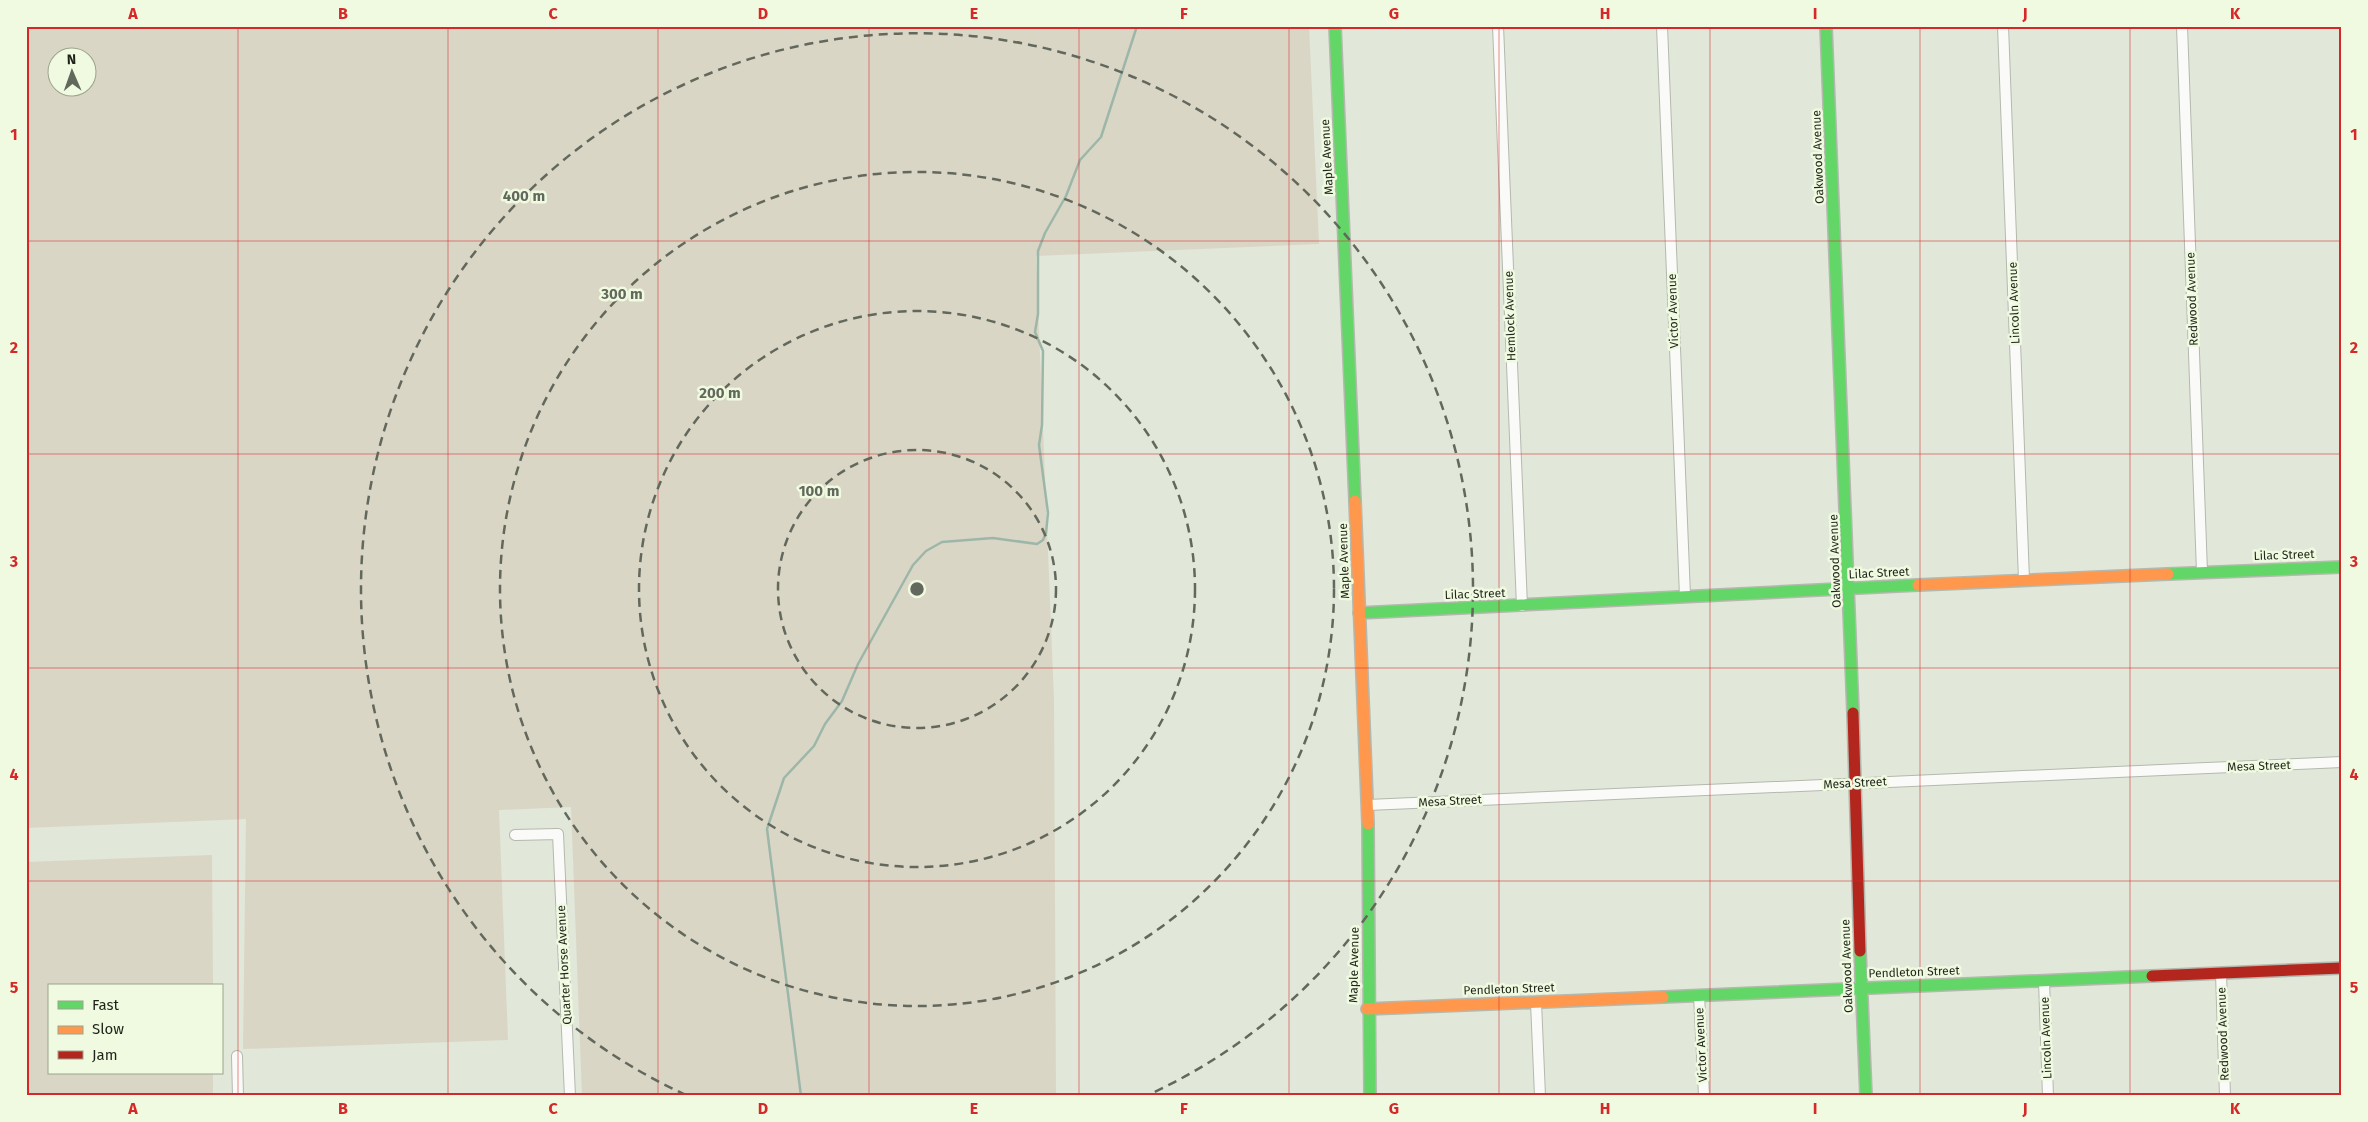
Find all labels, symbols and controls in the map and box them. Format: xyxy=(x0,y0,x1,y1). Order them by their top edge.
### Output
text: A xyxy=(127,4,138,23)
text: B xyxy=(338,4,348,23)
text: C xyxy=(548,4,558,23)
text: D xyxy=(758,4,768,23)
text: E xyxy=(970,4,978,23)
text: F xyxy=(1180,4,1188,23)
text: G xyxy=(1389,4,1399,23)
text: H xyxy=(1600,4,1610,23)
text: I xyxy=(1813,4,1817,23)
text: J xyxy=(2021,4,2028,23)
text: K xyxy=(2230,4,2241,23)
north arrow xyxy=(48,48,98,98)
text: N xyxy=(67,51,77,68)
street label: Oakwood Avenue xyxy=(1809,110,1827,204)
street label: Maple Avenue xyxy=(1318,119,1336,195)
text: 1 xyxy=(10,125,18,144)
text: 1 xyxy=(2350,125,2358,144)
text: 400 m xyxy=(503,187,545,205)
street label: Redwood Avenue xyxy=(2183,252,2201,346)
street label: Lincoln Avenue xyxy=(2006,262,2022,344)
street label: Hemlock Avenue xyxy=(1501,271,1519,361)
street label: Victor Avenue xyxy=(1665,273,1681,349)
text: 300 m xyxy=(600,285,643,303)
text: 2 xyxy=(10,338,18,357)
text: 2 xyxy=(2350,338,2358,357)
text: 200 m xyxy=(699,384,741,402)
text: 100 m xyxy=(799,482,839,500)
street label: Oakwood Avenue xyxy=(1826,514,1844,608)
street label: Maple Avenue xyxy=(1336,523,1352,599)
street label: Lilac Street xyxy=(2253,547,2315,563)
text: 3 xyxy=(9,552,18,571)
text: 3 xyxy=(2349,552,2358,571)
street label: Lilac Street xyxy=(1848,564,1910,582)
centre of rings xyxy=(908,580,926,598)
street label: Lilac Street xyxy=(1444,586,1506,602)
street label: Mesa Street xyxy=(2227,758,2292,774)
text: 4 xyxy=(9,765,19,784)
text: 4 xyxy=(2349,765,2359,784)
street label: Mesa Street xyxy=(1823,774,1888,792)
street label: Mesa Street xyxy=(1418,792,1483,810)
street label: Quarter Horse Avenue xyxy=(554,905,574,1025)
street label: Oakwood Avenue xyxy=(1838,919,1856,1013)
street label: Maple Avenue xyxy=(1346,927,1362,1003)
street label: Pendleton Street xyxy=(1868,963,1961,981)
text: 5 xyxy=(10,978,19,997)
text: 5 xyxy=(2350,978,2359,997)
street label: Pendleton Street xyxy=(1463,980,1556,998)
legend xyxy=(48,984,222,1074)
street label: Redwood Avenue xyxy=(2214,987,2232,1081)
text: Fast xyxy=(92,996,119,1014)
street label: Lincoln Avenue xyxy=(2038,997,2054,1079)
street label: Victor Avenue xyxy=(1692,1007,1710,1083)
text: Slow xyxy=(92,1020,124,1038)
text: Jam xyxy=(92,1046,118,1064)
text: A xyxy=(127,1099,138,1118)
text: B xyxy=(338,1099,348,1118)
text: C xyxy=(548,1099,558,1118)
text: D xyxy=(758,1099,768,1118)
text: E xyxy=(970,1099,978,1118)
text: F xyxy=(1180,1099,1188,1118)
text: G xyxy=(1389,1099,1399,1118)
text: H xyxy=(1600,1099,1610,1118)
text: I xyxy=(1813,1099,1817,1118)
text: J xyxy=(2021,1099,2028,1118)
text: K xyxy=(2230,1099,2241,1118)

